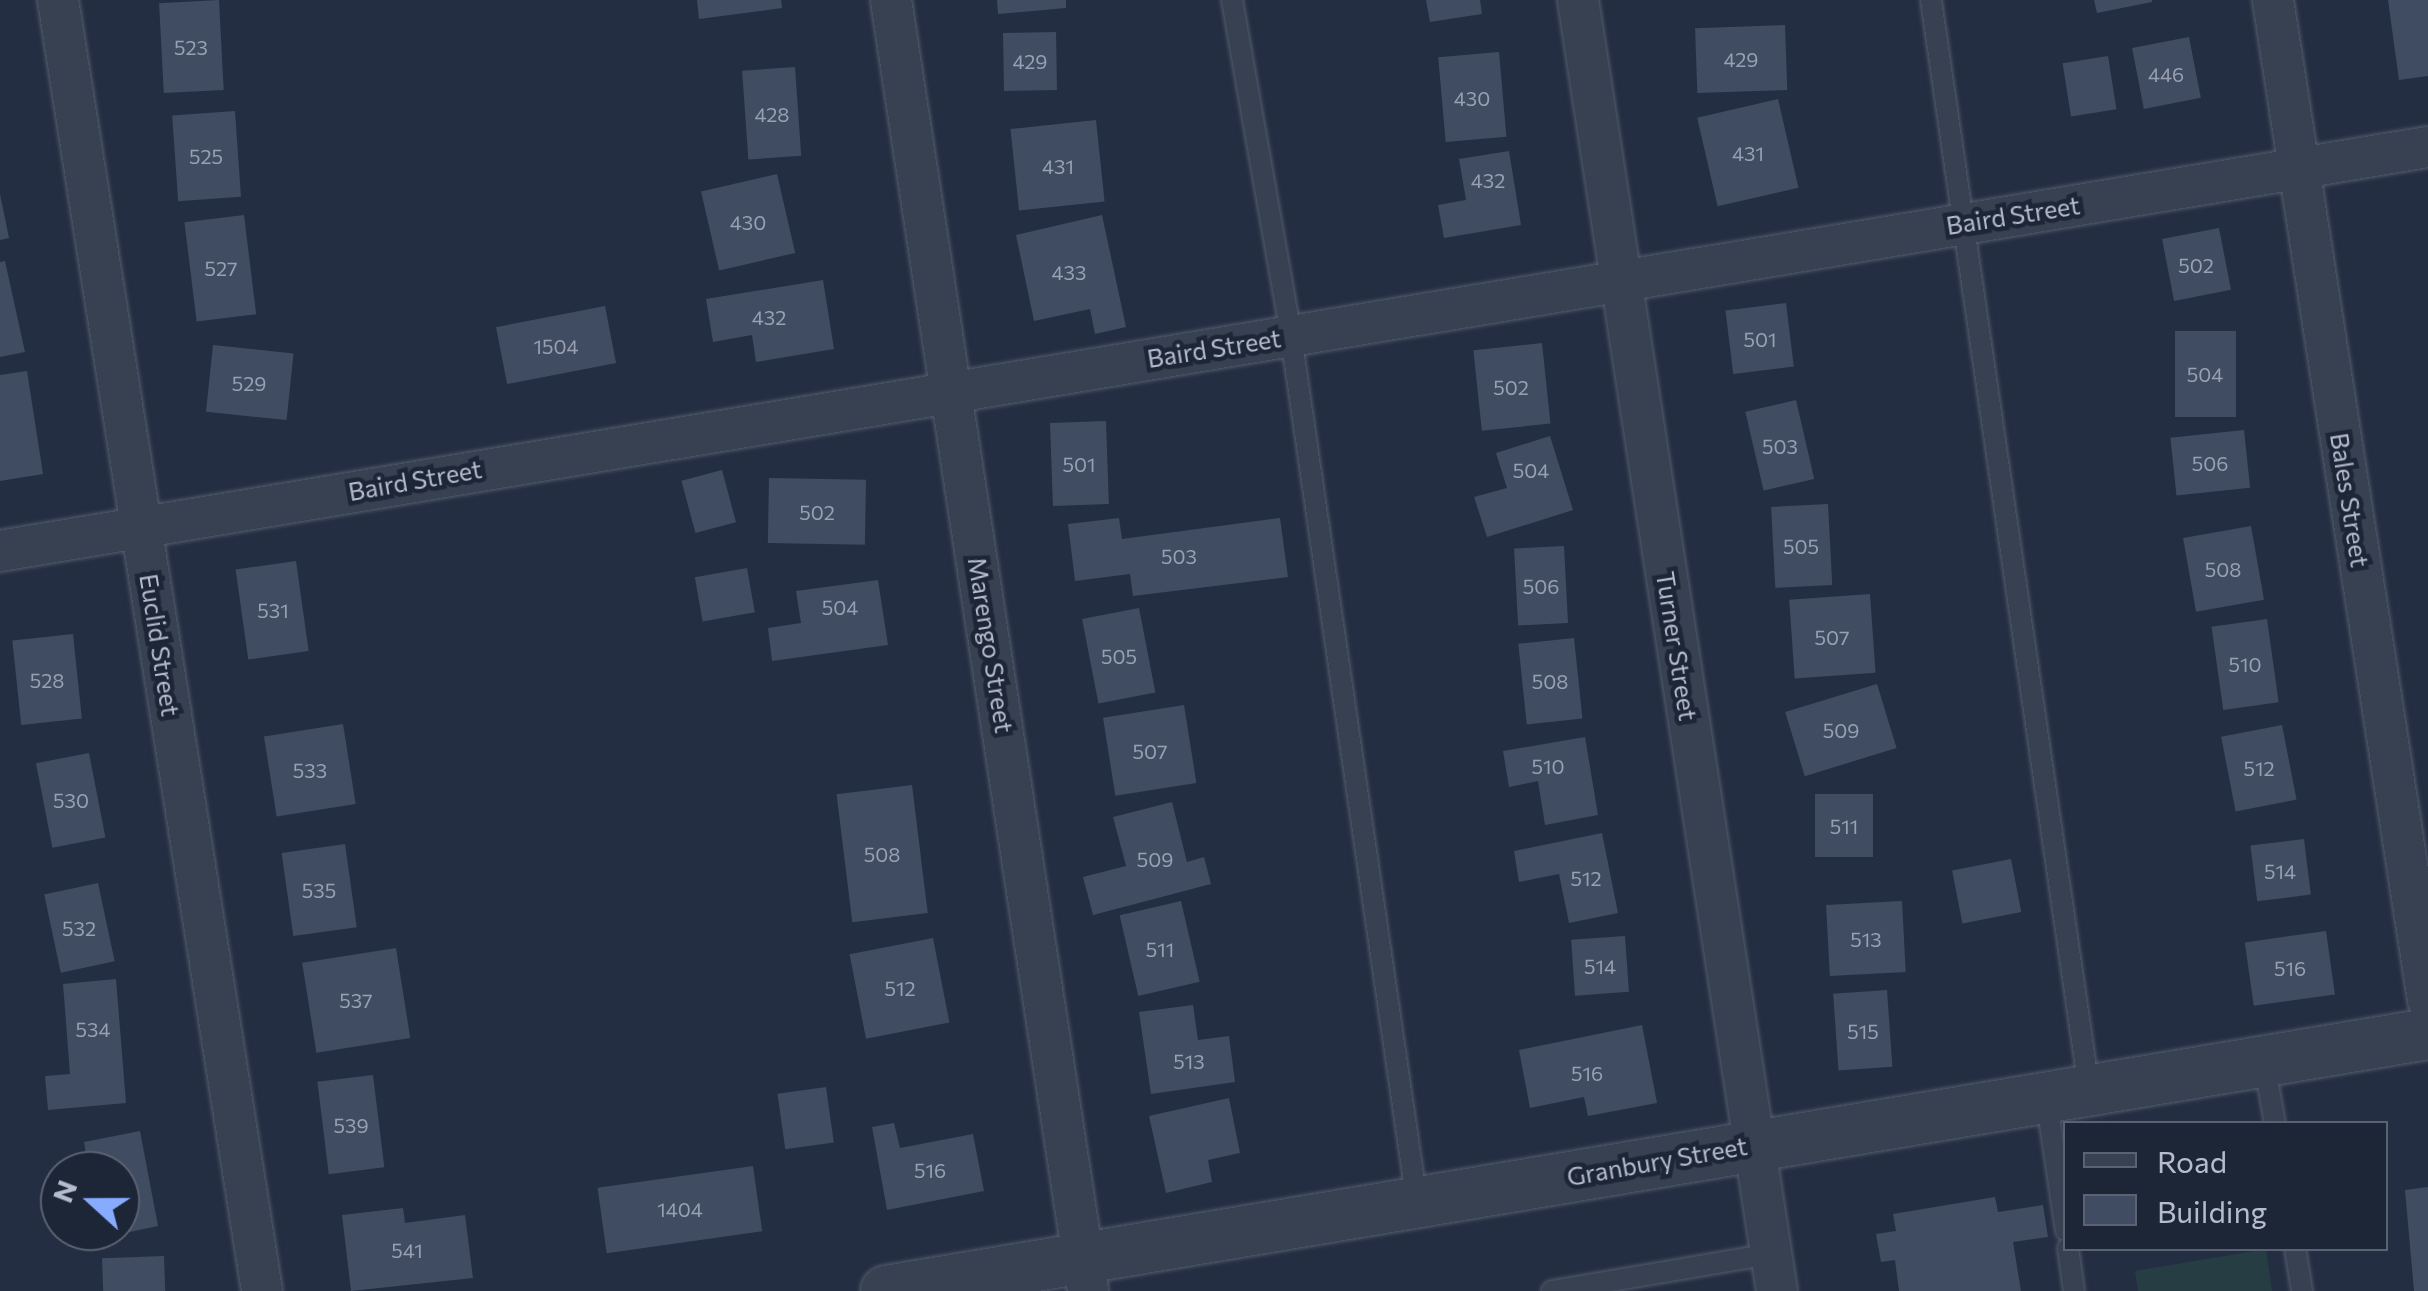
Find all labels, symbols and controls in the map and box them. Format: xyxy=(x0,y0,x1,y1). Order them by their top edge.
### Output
house number: 523 xyxy=(174,35,208,59)
house number: 429 xyxy=(1724,47,1758,71)
house number: 429 xyxy=(1013,49,1047,73)
house number: 446 xyxy=(2148,62,2184,86)
house number: 430 xyxy=(1454,86,1490,110)
house number: 428 xyxy=(755,102,789,126)
house number: 431 xyxy=(1732,141,1764,165)
house number: 525 xyxy=(189,144,223,168)
house number: 431 xyxy=(1042,154,1074,178)
house number: 432 xyxy=(1471,168,1505,192)
street label: Baird Street xyxy=(1944,190,2082,240)
house number: 430 xyxy=(730,210,766,234)
house number: 502 xyxy=(2178,253,2214,277)
house number: 527 xyxy=(204,256,238,280)
house number: 433 xyxy=(1052,260,1086,284)
house number: 432 xyxy=(752,305,786,329)
street label: Baird Street xyxy=(1145,323,1283,373)
house number: 501 xyxy=(1743,327,1777,351)
house number: 1504 xyxy=(533,334,579,358)
house number: 504 xyxy=(2187,362,2223,386)
house number: 529 xyxy=(232,371,266,395)
house number: 502 xyxy=(1493,375,1529,399)
street label: Bales Street xyxy=(2325,431,2375,569)
house number: 503 xyxy=(1762,434,1798,458)
house number: 506 xyxy=(2192,451,2228,475)
house number: 501 xyxy=(1062,452,1096,476)
street label: Baird Street xyxy=(346,453,484,507)
house number: 504 xyxy=(1513,458,1549,482)
house number: 502 xyxy=(799,500,835,524)
house number: 505 xyxy=(1783,534,1819,558)
house number: 503 xyxy=(1161,544,1197,568)
street label: Marengo Street xyxy=(962,555,1020,735)
house number: 508 xyxy=(2205,557,2241,581)
street label: Turner Street xyxy=(1650,569,1704,723)
street label: Euclid Street xyxy=(134,572,186,718)
house number: 506 xyxy=(1523,574,1559,598)
house number: 504 xyxy=(822,595,858,619)
house number: 531 xyxy=(257,598,289,622)
house number: 507 xyxy=(1814,625,1850,649)
house number: 505 xyxy=(1101,644,1137,668)
house number: 510 xyxy=(2228,652,2262,676)
house number: 528 xyxy=(30,668,64,692)
house number: 508 xyxy=(1532,669,1568,693)
house number: 509 xyxy=(1823,718,1859,742)
house number: 507 xyxy=(1132,739,1168,763)
house number: 510 xyxy=(1531,754,1565,778)
house number: 512 xyxy=(2243,756,2275,780)
house number: 533 xyxy=(293,758,327,782)
house number: 530 xyxy=(53,788,89,812)
house number: 511 xyxy=(1830,814,1858,838)
house number: 508 xyxy=(864,842,900,866)
house number: 509 xyxy=(1137,847,1173,871)
house number: 514 xyxy=(2264,859,2296,883)
house number: 512 xyxy=(1570,866,1602,890)
house number: 535 xyxy=(302,878,336,902)
house number: 532 xyxy=(62,916,96,940)
house number: 513 xyxy=(1850,927,1882,951)
house number: 511 xyxy=(1146,937,1174,961)
house number: 514 xyxy=(1584,954,1616,978)
house number: 516 xyxy=(2274,956,2306,980)
house number: 512 xyxy=(884,976,916,1000)
house number: 537 xyxy=(339,988,373,1012)
house number: 534 xyxy=(76,1017,110,1041)
house number: 515 xyxy=(1847,1019,1879,1043)
house number: 513 xyxy=(1173,1049,1205,1073)
house number: 516 xyxy=(1571,1061,1603,1085)
house number: 539 xyxy=(333,1113,369,1137)
legend xyxy=(2063,1121,2388,1251)
street label: Granbury Street xyxy=(1564,1130,1750,1192)
text: Road xyxy=(2157,1142,2227,1179)
north arrow xyxy=(40,1151,140,1251)
house number: 516 xyxy=(914,1158,946,1182)
text: N xyxy=(44,1175,83,1207)
text: Building xyxy=(2157,1192,2267,1229)
house number: 1404 xyxy=(657,1197,703,1221)
house number: 541 xyxy=(391,1238,423,1262)

